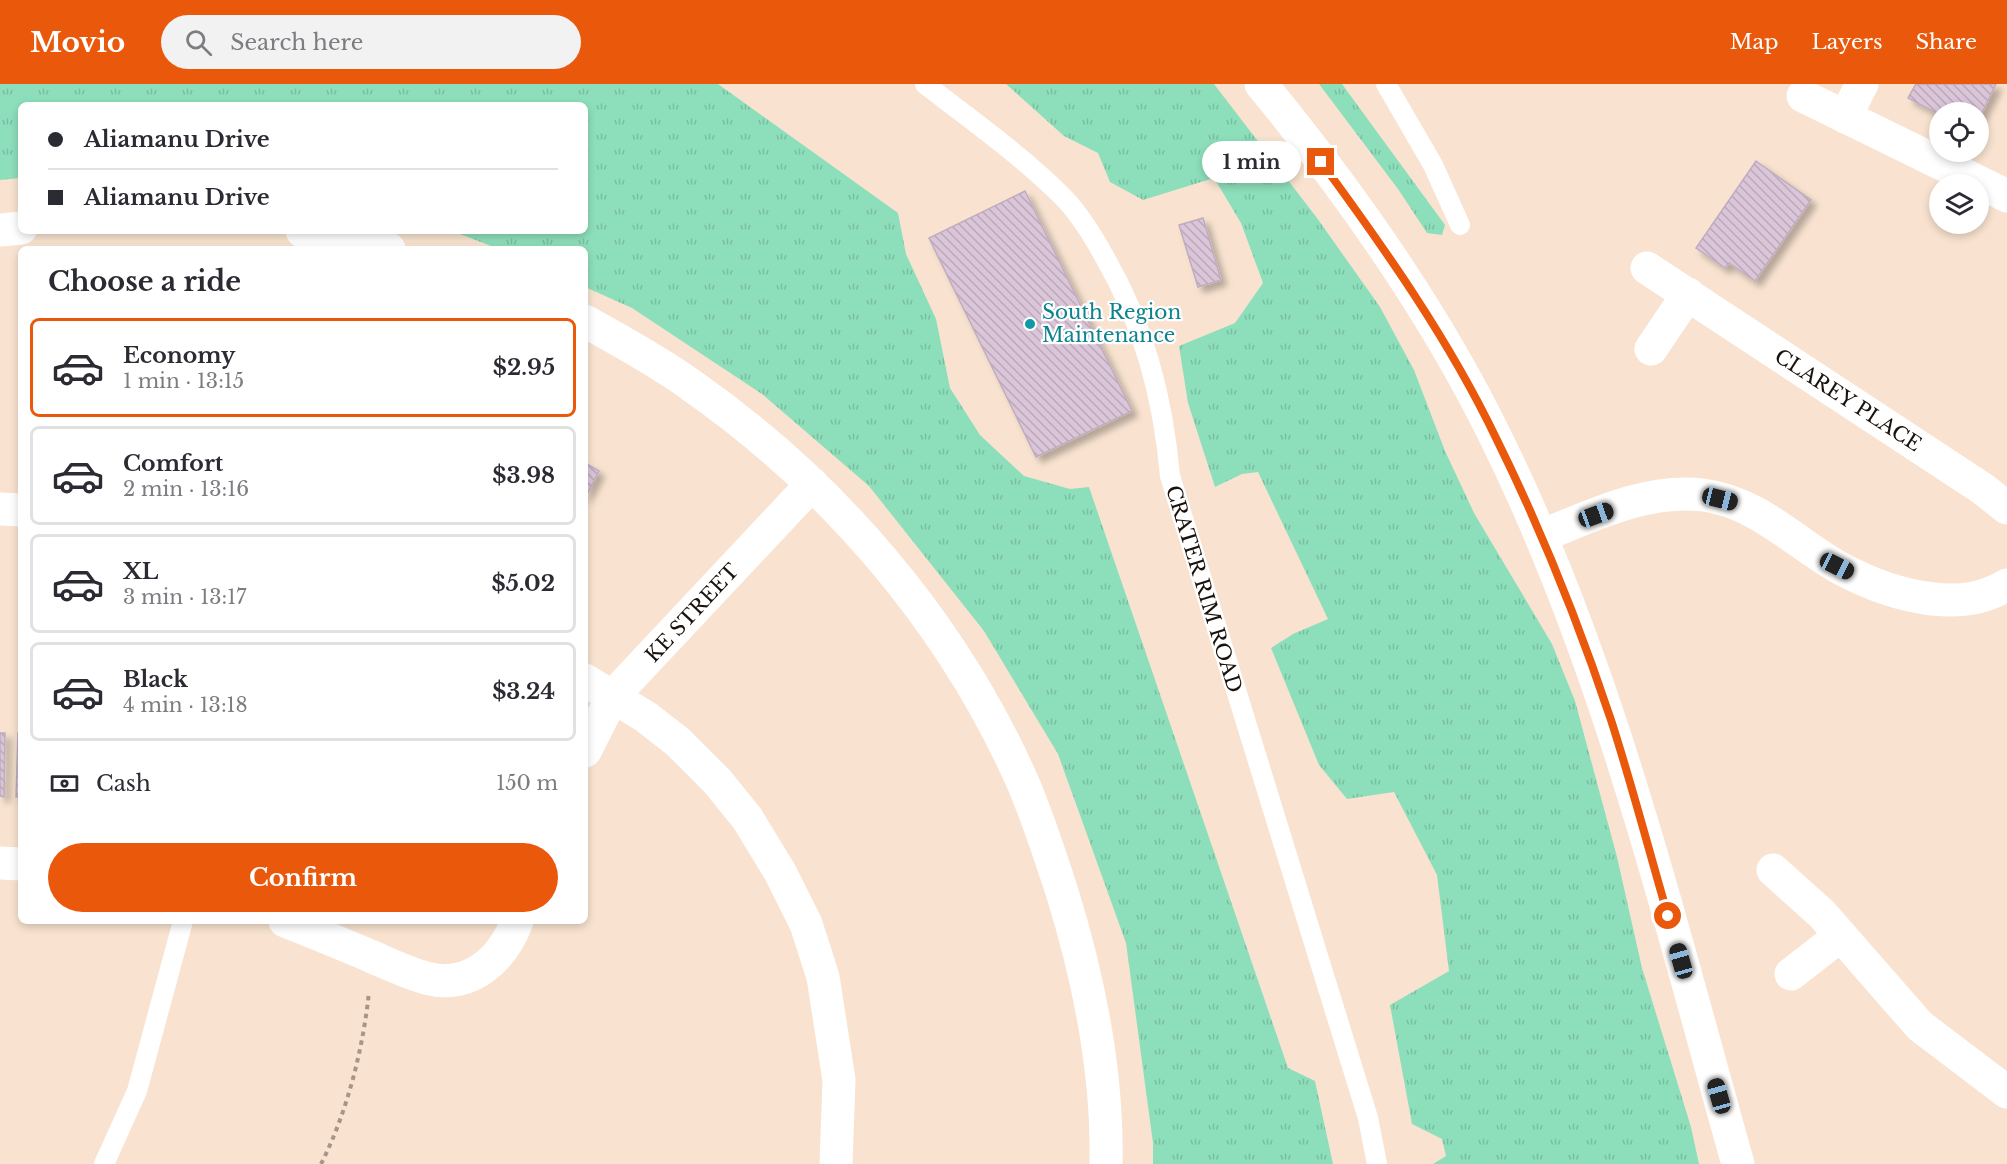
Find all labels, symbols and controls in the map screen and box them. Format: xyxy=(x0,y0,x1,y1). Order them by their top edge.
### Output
search box xyxy=(161,15,581,69)
text: Movio xyxy=(30,25,125,60)
icon: search xyxy=(182,26,215,59)
text: Search here xyxy=(230,29,363,56)
text: Map xyxy=(1730,29,1779,55)
text: Layers xyxy=(1812,29,1883,55)
text: Share xyxy=(1916,29,1977,55)
map controls xyxy=(1929,102,1989,234)
button: locate xyxy=(1929,102,1989,162)
text: Aliamanu Drive xyxy=(84,126,270,153)
callout: 1 min xyxy=(1201,141,1300,183)
route end xyxy=(1307,148,1334,175)
text: 1 min xyxy=(1223,150,1280,174)
button: layers xyxy=(1929,174,1989,234)
text: Aliamanu Drive xyxy=(84,184,270,211)
text: Choose a ride xyxy=(48,265,241,298)
place label: South Region Maintenance xyxy=(1042,300,1181,347)
marker: South Region Maintenance xyxy=(1023,317,1037,331)
icon: car xyxy=(51,341,105,395)
text: Economy xyxy=(123,342,235,369)
street label: CLAREY PLACE xyxy=(1770,344,1926,456)
text: $2.95 xyxy=(493,354,555,381)
text: 1 min · 13:15 xyxy=(123,369,244,393)
icon: car xyxy=(51,449,105,503)
text: Comfort xyxy=(123,450,223,477)
text: $3.98 xyxy=(492,462,555,489)
text: 2 min · 13:16 xyxy=(123,477,249,501)
street label: CRATER RIM ROAD xyxy=(1161,482,1247,696)
car xyxy=(1700,486,1740,512)
car xyxy=(1576,500,1616,530)
car xyxy=(1817,550,1857,582)
icon: car xyxy=(51,557,105,611)
text: XL xyxy=(123,558,158,585)
street label: KE STREET xyxy=(640,559,744,667)
text: $5.02 xyxy=(492,570,555,597)
text: 3 min · 13:17 xyxy=(123,585,246,609)
icon: car xyxy=(51,665,105,719)
text: Black xyxy=(123,666,188,693)
text: $3.24 xyxy=(492,678,555,705)
text: 4 min · 13:18 xyxy=(123,693,248,717)
icon: cash xyxy=(48,767,81,800)
text: Cash xyxy=(96,770,151,797)
text: 150 m xyxy=(496,771,558,795)
button: Confirm xyxy=(48,843,558,912)
route start xyxy=(1654,902,1681,929)
car xyxy=(1667,941,1695,981)
car xyxy=(1705,1076,1733,1116)

